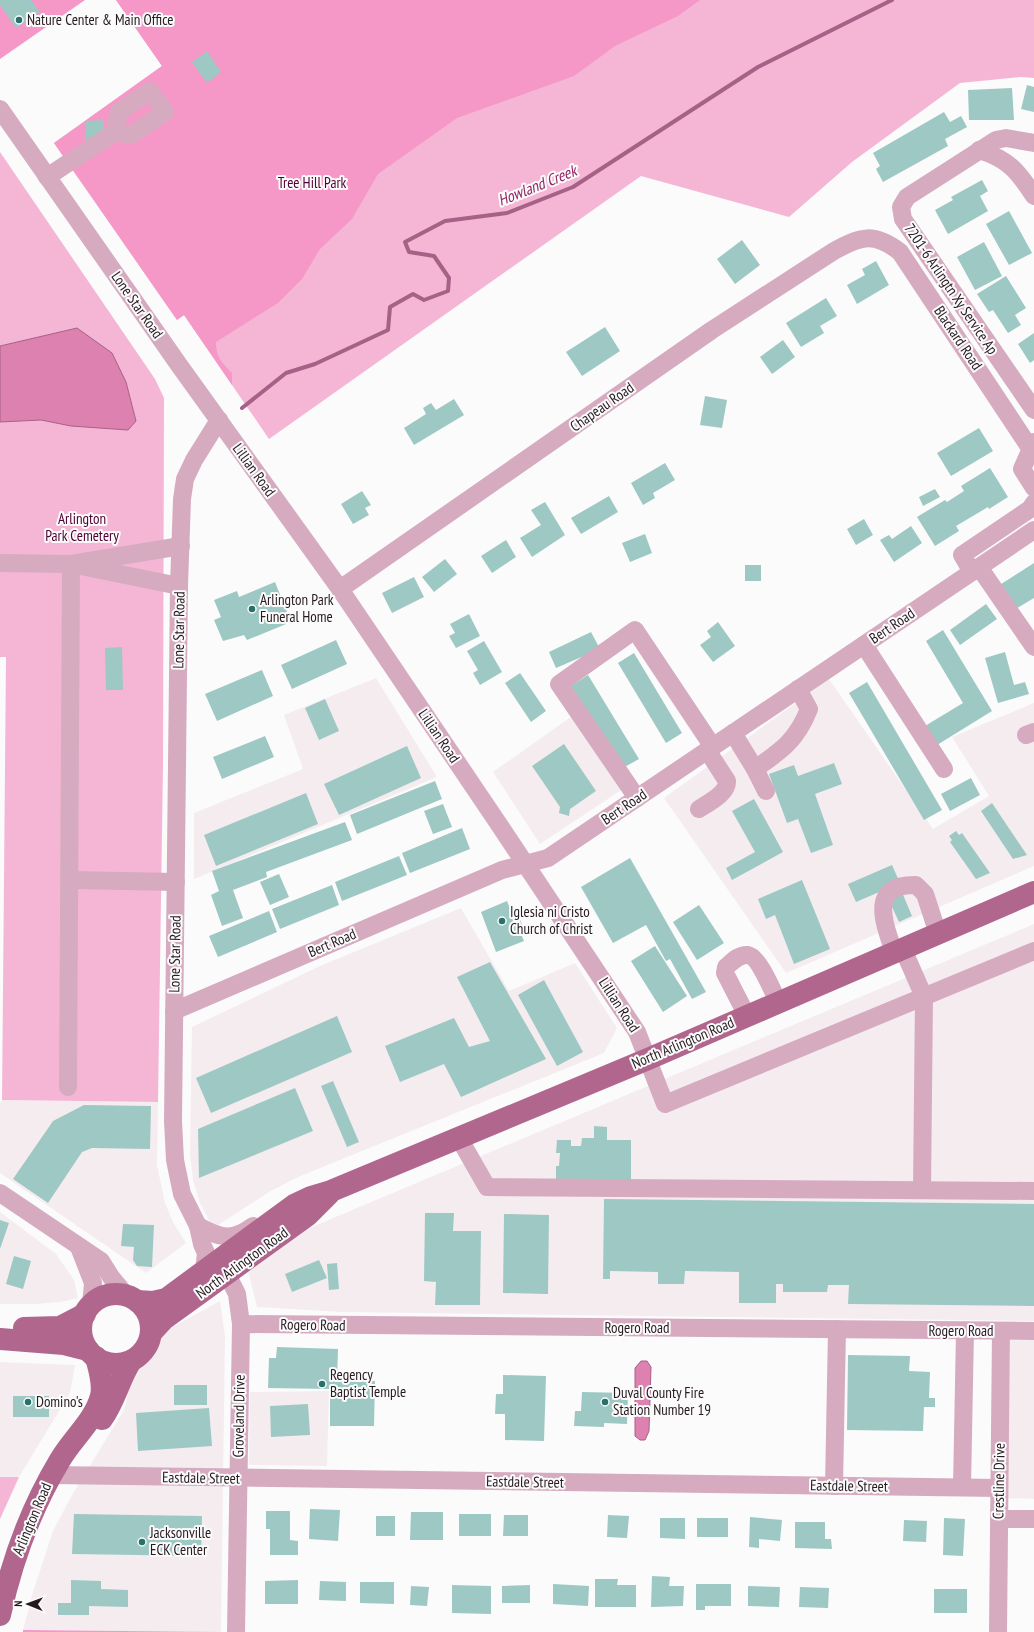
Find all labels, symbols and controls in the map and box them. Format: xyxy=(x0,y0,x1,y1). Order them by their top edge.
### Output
place label: Nature Center & Main Office xyxy=(27,10,173,29)
marker: Nature Center & Main Office xyxy=(14,15,24,25)
water label: Howland Creek xyxy=(495,160,581,210)
park label: Tree Hill Park xyxy=(278,173,347,192)
street label: 7201-6 Arlingtn Xy Service Ap xyxy=(900,220,1002,358)
street label: Lone Star Road xyxy=(107,268,167,342)
street label: Blackard Road xyxy=(930,302,987,373)
street label: Chapeau Road xyxy=(566,378,637,435)
street label: Lillian Road xyxy=(229,439,280,500)
park label: Arlington Park Cemetery xyxy=(45,509,119,545)
place label: Arlington Park Funeral Home xyxy=(260,590,334,626)
street label: Lone Star Road xyxy=(168,591,189,669)
marker: Arlington Park Funeral Home xyxy=(247,604,257,614)
street label: Bert Road xyxy=(865,604,918,648)
street label: Lillian Road xyxy=(414,705,464,766)
street label: Bert Road xyxy=(597,785,650,829)
place label: Iglesia ni Cristo Church of Christ xyxy=(510,902,593,938)
street label: Lone Star Road xyxy=(164,915,185,993)
marker: Iglesia ni Cristo Church of Christ xyxy=(497,916,507,926)
street label: Bert Road xyxy=(305,924,359,961)
street label: Lillian Road xyxy=(595,974,644,1036)
street label: North Arlington Road xyxy=(629,1012,737,1073)
street label: North Arlington Road xyxy=(192,1223,292,1302)
street label: Rogero Road xyxy=(280,1314,346,1335)
street label: Rogero Road xyxy=(604,1318,670,1337)
street label: Rogero Road xyxy=(928,1321,994,1340)
place label: Regency Baptist Temple xyxy=(330,1365,406,1401)
street label: Groveland Drive xyxy=(228,1374,249,1458)
marker: Regency Baptist Temple xyxy=(317,1379,327,1389)
place label: Duval County Fire Station Number 19 xyxy=(613,1383,711,1419)
place label: Domino's xyxy=(36,1392,83,1411)
marker: Domino's xyxy=(23,1397,33,1407)
marker: Duval County Fire Station Number 19 xyxy=(600,1397,610,1407)
street label: Crestline Drive xyxy=(988,1443,1009,1519)
street label: Eastdale Street xyxy=(162,1467,240,1488)
street label: Eastdale Street xyxy=(486,1471,564,1492)
street label: Eastdale Street xyxy=(810,1475,888,1496)
street label: Arlington Road xyxy=(8,1480,55,1558)
place label: Jacksonville ECK Center xyxy=(149,1523,211,1559)
marker: Jacksonville ECK Center xyxy=(137,1537,147,1547)
north arrow xyxy=(8,1584,48,1624)
text: N xyxy=(11,1601,25,1607)

